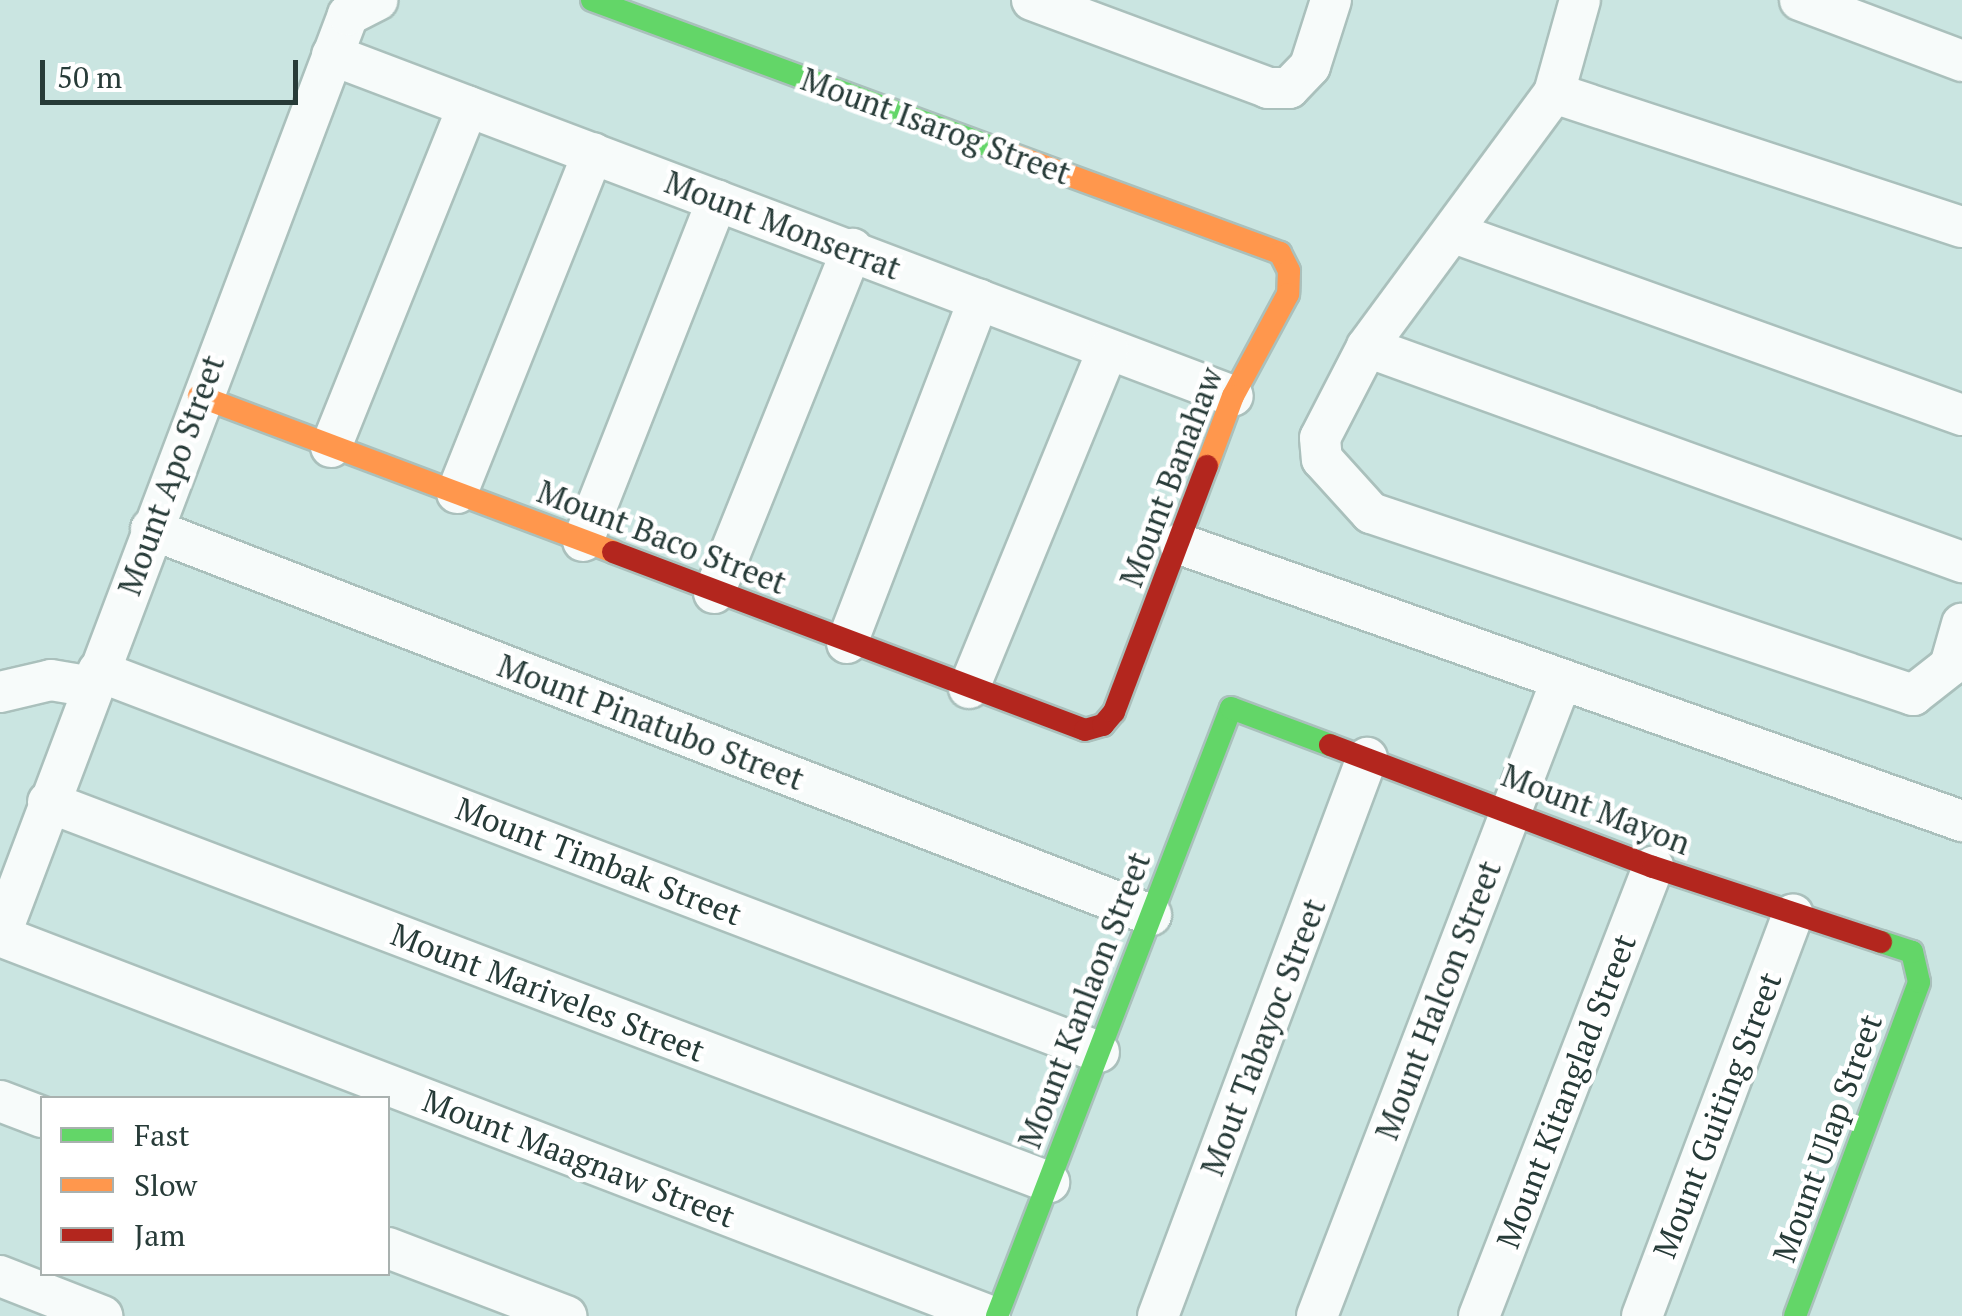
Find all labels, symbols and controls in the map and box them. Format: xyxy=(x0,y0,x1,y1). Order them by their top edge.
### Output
scale bar xyxy=(45,40,302,102)
text: 50 m xyxy=(57,57,122,97)
street label: Mount Isarog Street xyxy=(796,59,1076,193)
street label: Mount Monserrat xyxy=(660,162,906,288)
street label: Mount Apo Street xyxy=(110,349,232,601)
street label: Mount Banahaw xyxy=(1112,362,1230,592)
street label: Mount Baco Street xyxy=(532,472,792,602)
street label: Mount Pinatubo Street xyxy=(492,646,810,798)
street label: Mount Mayon xyxy=(1496,755,1696,863)
street label: Mount Timbak Street xyxy=(451,789,747,933)
street label: Mount Kanlaon Street xyxy=(1010,847,1158,1153)
street label: Mount Halcon Street xyxy=(1367,855,1509,1145)
street label: Mout Tabayoc Street xyxy=(1193,893,1333,1181)
street label: Mount Mariveles Street xyxy=(386,914,710,1070)
street label: Mount Kitanglad Street xyxy=(1488,929,1644,1253)
street label: Mount Guiting Street xyxy=(1645,967,1789,1263)
street label: Mount Ulap Street xyxy=(1764,1009,1890,1267)
street label: Mount Maagnaw Street xyxy=(418,1081,740,1235)
legend xyxy=(40,1096,390,1276)
text: Fast xyxy=(134,1115,190,1155)
text: Slow xyxy=(134,1165,197,1205)
text: Jam xyxy=(134,1215,185,1255)

